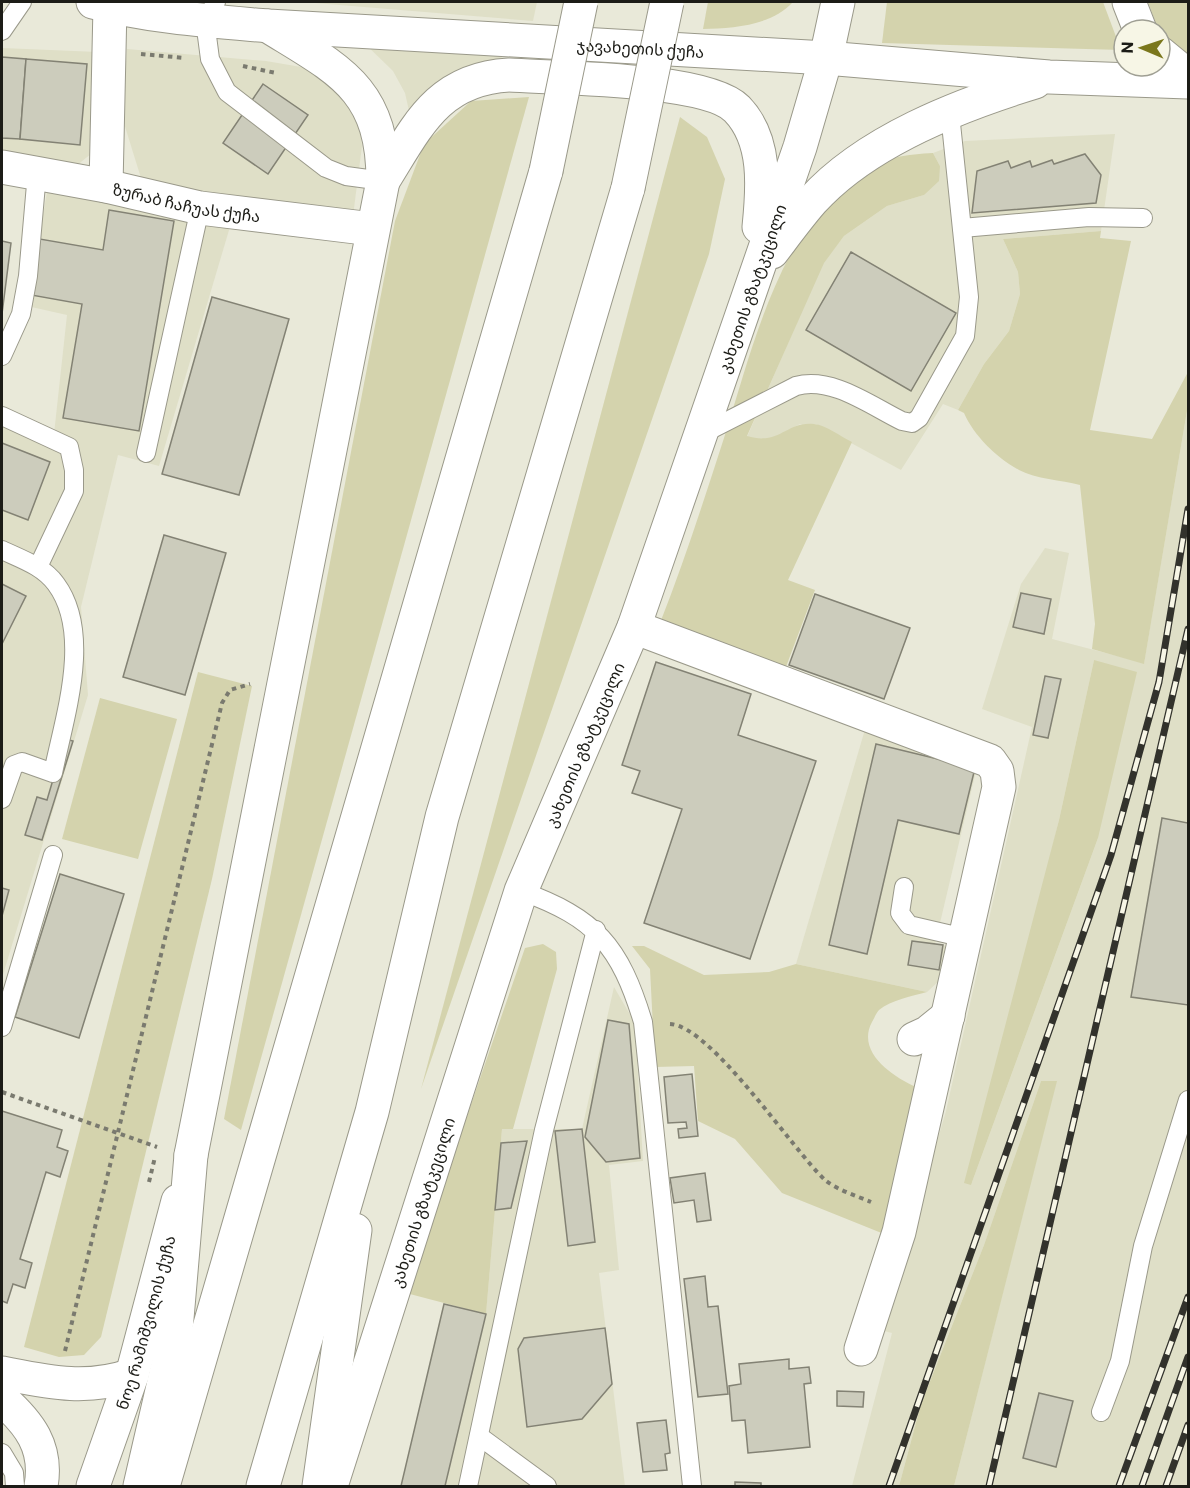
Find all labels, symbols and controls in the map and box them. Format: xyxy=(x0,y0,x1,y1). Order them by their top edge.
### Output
north arrow xyxy=(1112,18,1172,78)
street label: ჯავახეთის ქუჩა xyxy=(576,34,705,61)
text: N xyxy=(1117,41,1136,54)
street label: ზურაბ ჩაჩუას ქუჩა xyxy=(111,178,262,225)
street label: კახეთის გზატკეცილი xyxy=(713,201,789,376)
street label: კახეთის გზატკეცილი xyxy=(540,659,627,830)
street label: კახეთის გზატკეცილი xyxy=(386,1115,458,1290)
street label: ნოე რამიშვილის ქუჩა xyxy=(111,1233,178,1412)

